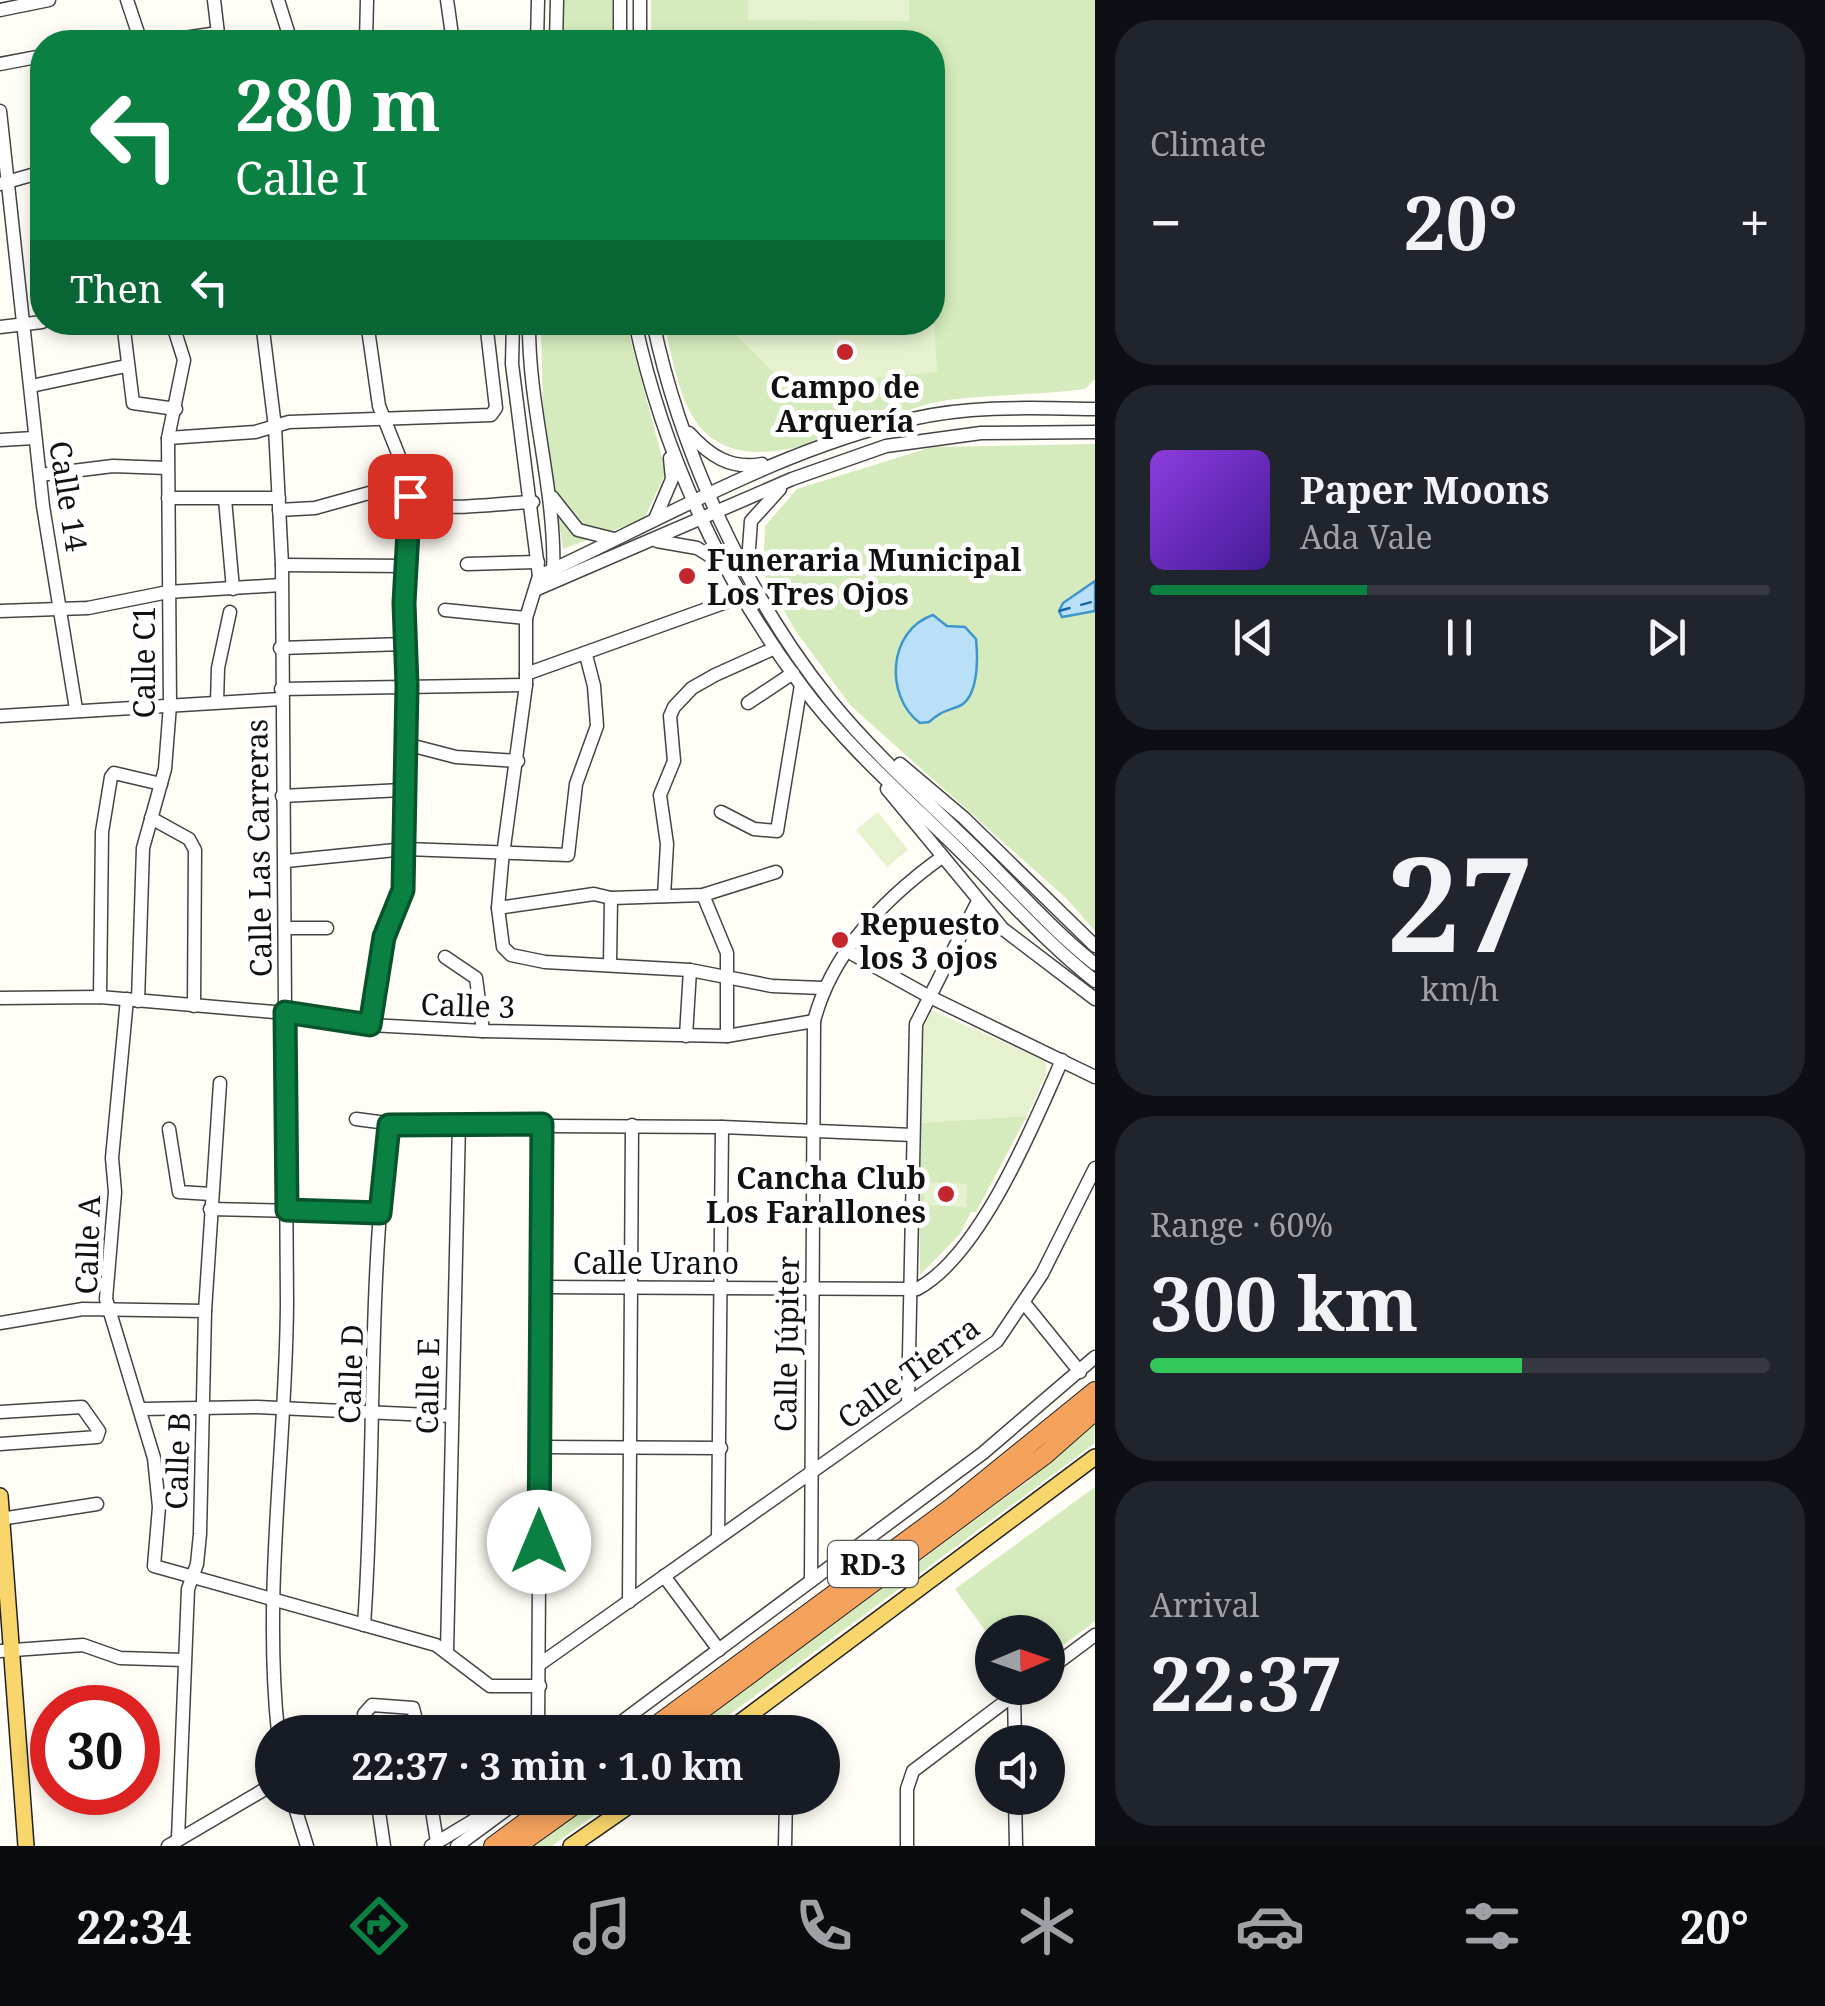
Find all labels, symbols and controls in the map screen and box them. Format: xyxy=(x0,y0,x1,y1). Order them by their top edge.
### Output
text: 280 m xyxy=(235,56,441,152)
icon: left xyxy=(70,70,200,200)
text: Climate xyxy=(1150,122,1266,165)
text: Calle I xyxy=(235,147,368,208)
text: 20° xyxy=(1403,170,1518,272)
text: − xyxy=(1150,184,1182,259)
text: + xyxy=(1739,184,1770,259)
icon: left xyxy=(182,260,237,315)
text: Then xyxy=(70,262,162,314)
marker: Campo de Arquería xyxy=(834,341,856,363)
place label: Campo de Arquería xyxy=(770,366,920,441)
street label: Calle 14 xyxy=(40,438,98,554)
pin xyxy=(368,454,453,539)
text: Paper Moons xyxy=(1300,463,1550,515)
icon: arrive xyxy=(383,469,438,524)
text: Ada Vale xyxy=(1300,515,1433,558)
place label: Funeraria Municipal Los Tres Ojos xyxy=(707,539,1022,614)
marker: Funeraria Municipal Los Tres Ojos xyxy=(676,565,698,587)
street label: Calle C1 xyxy=(123,606,164,718)
icon: previous xyxy=(1226,610,1281,665)
icon: pause xyxy=(1432,610,1487,665)
icon: next xyxy=(1639,610,1694,665)
street label: Calle Las Carreras xyxy=(235,719,281,977)
text: 27 xyxy=(1387,813,1533,990)
place label: Repuesto los 3 ojos xyxy=(860,903,1000,978)
marker: Repuesto los 3 ojos xyxy=(829,929,851,951)
text: km/h xyxy=(1421,967,1499,1010)
street label: Calle 3 xyxy=(420,983,516,1027)
place label: Cancha Club Los Farallones xyxy=(706,1157,926,1232)
marker: Cancha Club Los Farallones xyxy=(935,1183,957,1205)
street label: Calle A xyxy=(65,1194,109,1295)
text: Range · 60% xyxy=(1150,1203,1333,1246)
street label: Calle Urano xyxy=(573,1242,739,1283)
text: 300 km xyxy=(1150,1251,1418,1353)
street label: Calle Júpiter xyxy=(764,1256,808,1432)
street label: Calle Tierra xyxy=(829,1307,987,1437)
street label: Calle D xyxy=(328,1324,372,1424)
street label: Calle E xyxy=(406,1337,448,1435)
street label: Calle B xyxy=(155,1412,199,1510)
position arrow xyxy=(487,1490,591,1594)
road number: RD-3 xyxy=(828,1541,918,1587)
text: Arrival xyxy=(1150,1583,1259,1626)
north arrow xyxy=(975,1615,1065,1705)
map controls xyxy=(975,1615,1065,1815)
text: 22:37 xyxy=(1150,1631,1342,1733)
speed limit sign: 30 xyxy=(30,1685,160,1815)
button: sound xyxy=(975,1725,1065,1815)
text: 22:37 · 3 min · 1.0 km xyxy=(351,1739,744,1791)
icon: directions xyxy=(344,1891,414,1961)
icon: music xyxy=(567,1891,637,1961)
icon: phone xyxy=(789,1891,859,1961)
icon: climate xyxy=(1012,1891,1082,1961)
icon: car xyxy=(1235,1891,1305,1961)
icon: filters xyxy=(1457,1891,1527,1961)
text: 22:34 xyxy=(76,1896,192,1957)
text: 20° xyxy=(1680,1896,1749,1957)

